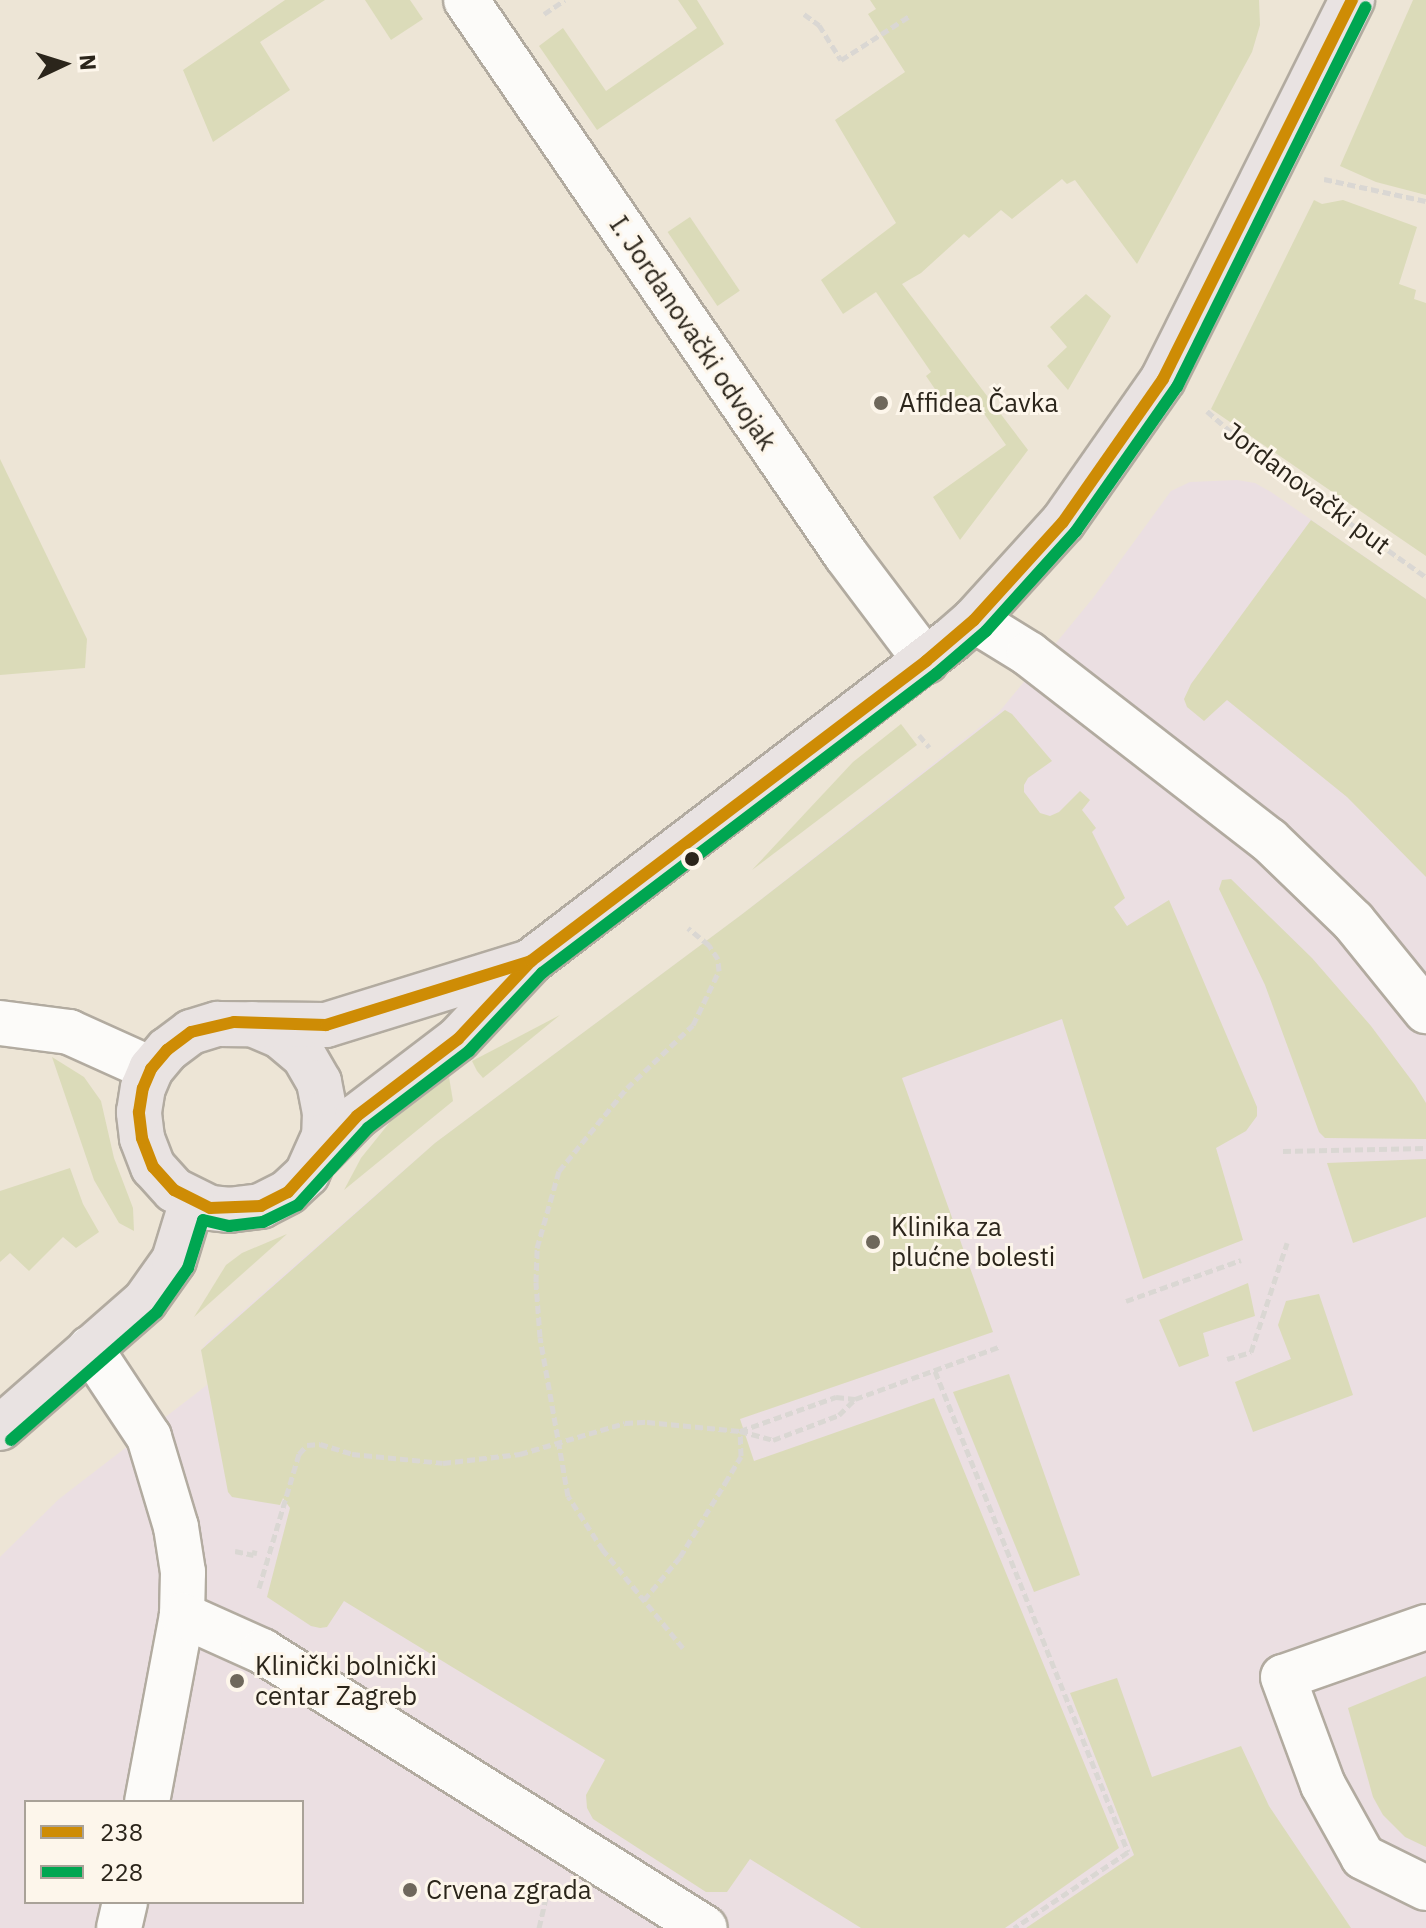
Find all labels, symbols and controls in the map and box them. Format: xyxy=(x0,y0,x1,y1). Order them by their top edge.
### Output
north arrow xyxy=(24,24,104,104)
text: N xyxy=(73,53,103,71)
street label: I. Jordanovački odvojak xyxy=(603,210,783,456)
place label: Affidea Čavka xyxy=(899,387,1058,419)
marker: Affidea Čavka xyxy=(870,392,892,414)
street label: Jordanovački put xyxy=(1218,415,1396,561)
unlabelled marker xyxy=(684,851,700,867)
place label: Klinika za plućne bolesti xyxy=(891,1211,1055,1272)
marker: Klinika za plućne bolesti xyxy=(862,1231,884,1253)
place label: Klinički bolnički centar Zagreb xyxy=(255,1650,437,1712)
marker: Klinički bolnički centar Zagreb xyxy=(226,1670,248,1692)
legend xyxy=(24,1800,304,1904)
text: 238 xyxy=(100,1816,143,1848)
text: 228 xyxy=(100,1856,143,1888)
place label: Crvena zgrada xyxy=(426,1874,592,1906)
marker: Crvena zgrada xyxy=(401,1881,419,1899)

